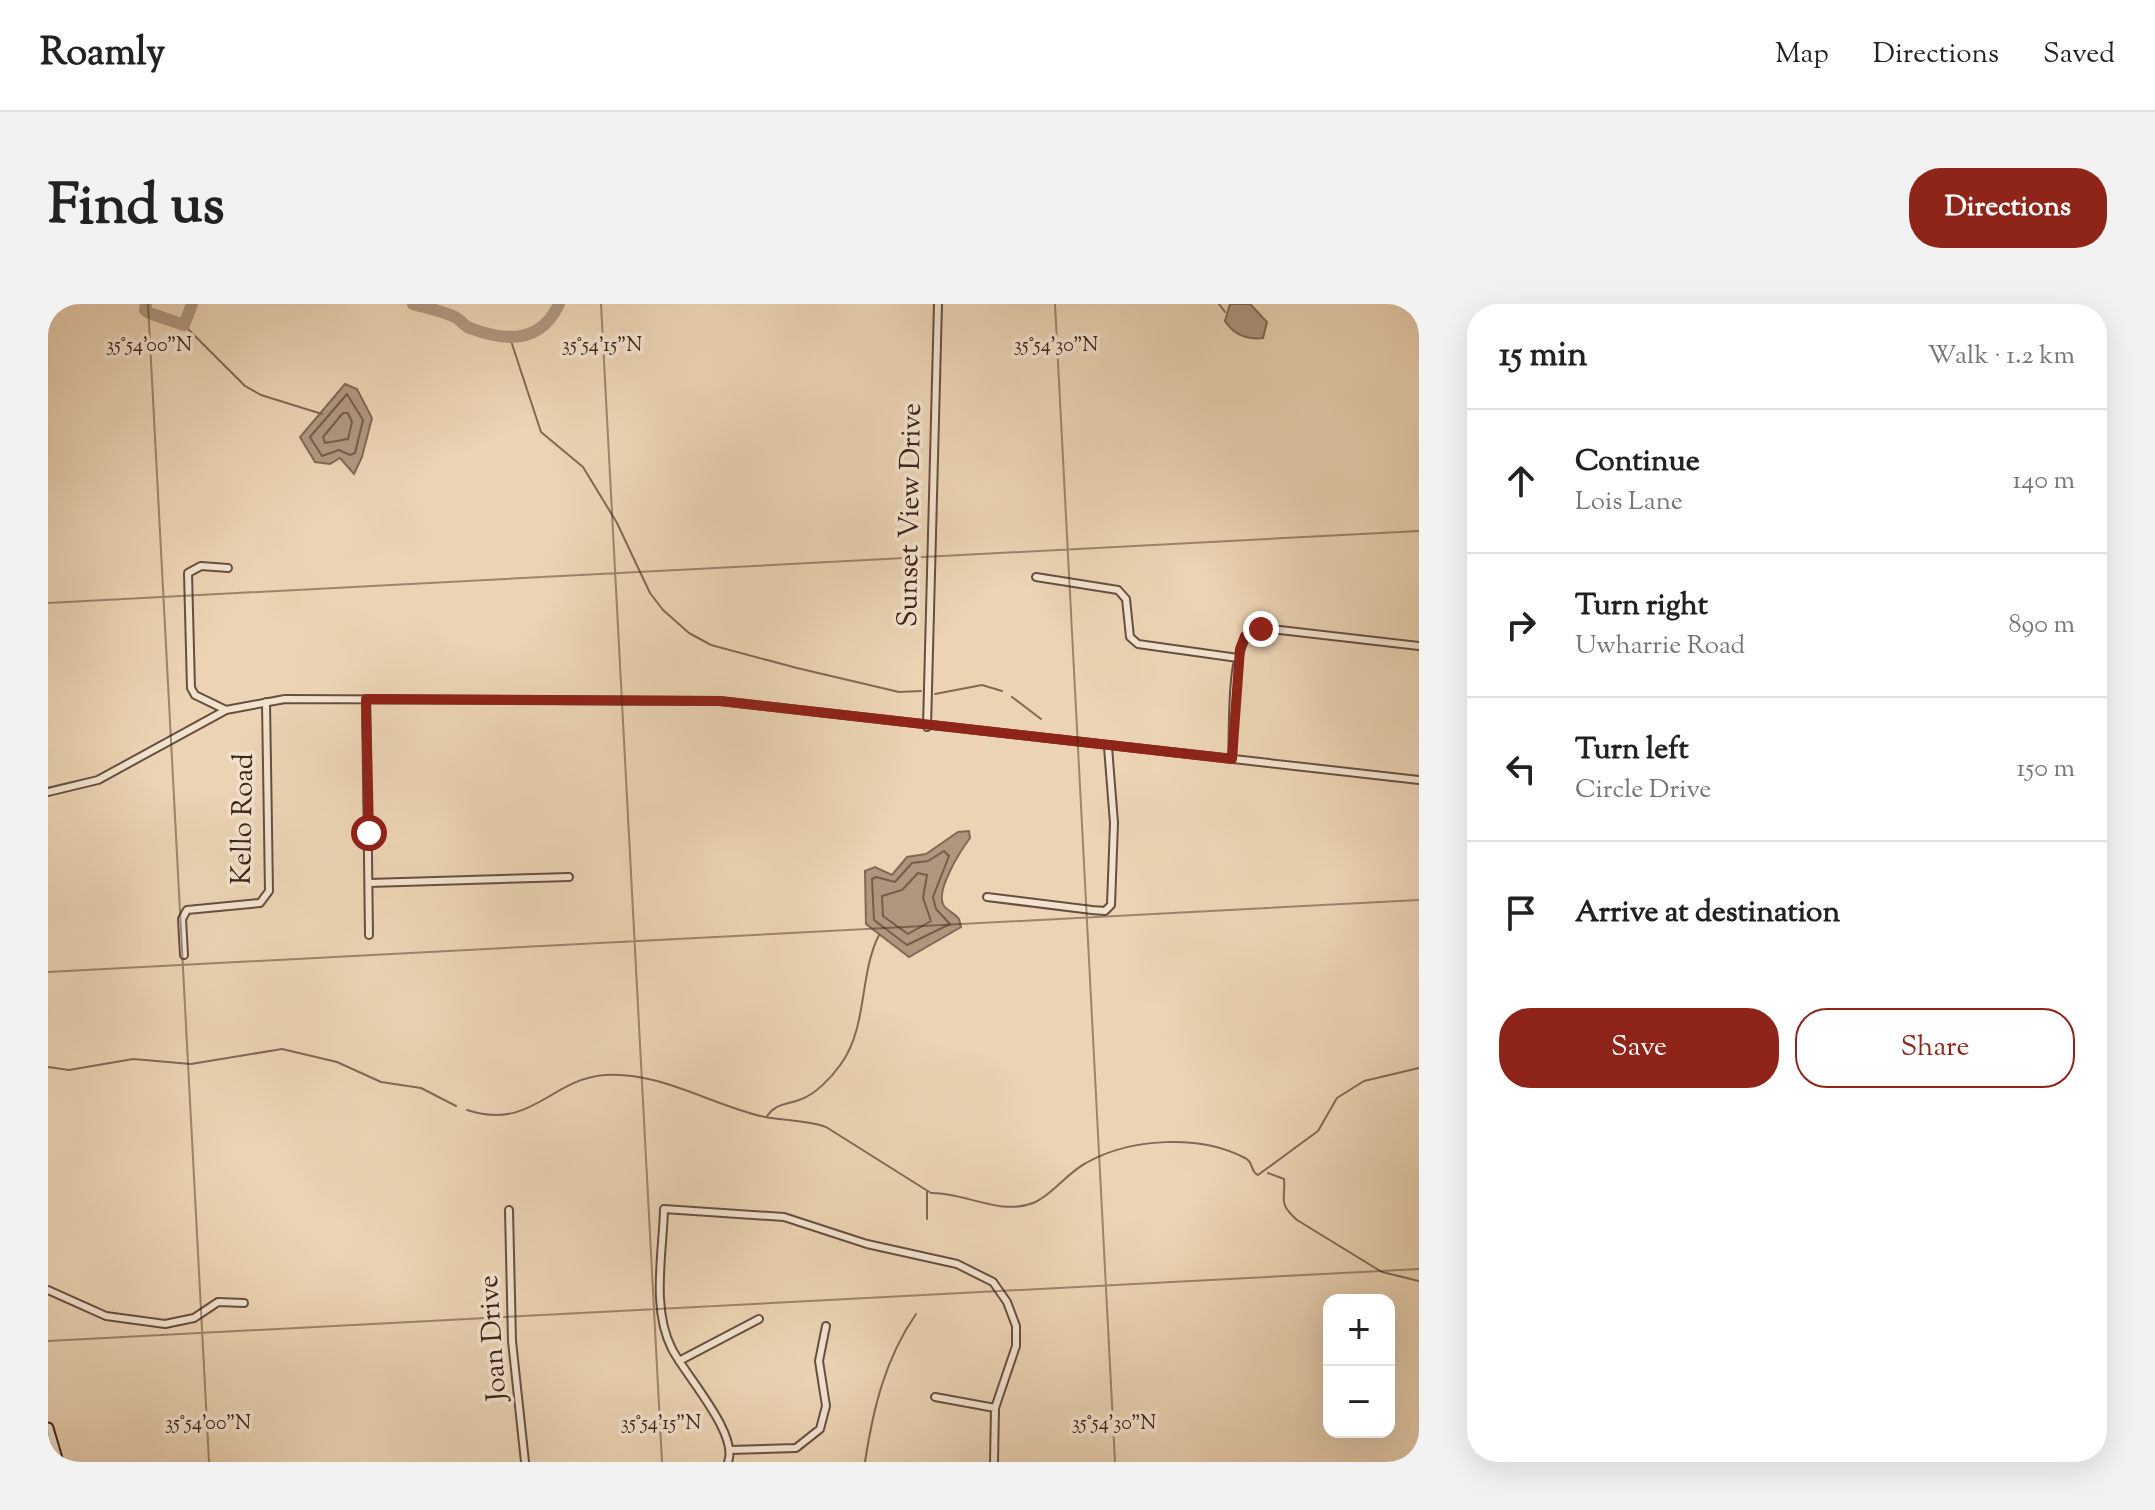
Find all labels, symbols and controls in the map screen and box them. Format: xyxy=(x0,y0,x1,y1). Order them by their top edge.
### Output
text: Roamly xyxy=(40,28,165,82)
text: Map xyxy=(1775,35,1829,75)
text: Directions xyxy=(1873,35,1999,75)
text: Saved xyxy=(2043,35,2115,75)
text: Find us xyxy=(48,168,224,249)
button: Directions xyxy=(1909,168,2107,248)
text: 35°54'00"N xyxy=(106,332,192,361)
text: 35°54'15"N xyxy=(562,332,642,361)
text: 35°54'30"N xyxy=(1014,332,1098,361)
text: 15 min xyxy=(1499,332,1587,381)
text: Walk · 1.2 km xyxy=(1928,338,2075,375)
street label: Sunset View Drive xyxy=(889,402,933,628)
text: Continue xyxy=(1575,441,1700,484)
icon: ahead xyxy=(1499,459,1543,503)
text: 140 m xyxy=(2012,463,2075,500)
text: Lois Lane xyxy=(1575,484,1683,521)
text: Turn right xyxy=(1575,585,1708,628)
icon: right xyxy=(1499,603,1543,647)
text: 890 m xyxy=(2009,607,2075,644)
route end xyxy=(1243,611,1279,647)
text: Uwharrie Road xyxy=(1575,628,1745,665)
text: Turn left xyxy=(1575,729,1689,772)
icon: left xyxy=(1499,747,1543,791)
text: 150 m xyxy=(2016,751,2075,788)
street label: Kello Road xyxy=(223,753,265,885)
text: Circle Drive xyxy=(1575,772,1711,809)
route start xyxy=(351,815,387,851)
icon: arrive xyxy=(1499,891,1543,935)
text: Arrive at destination xyxy=(1575,892,1840,935)
button: Save xyxy=(1499,1008,1779,1088)
button: Share xyxy=(1795,1008,2075,1088)
street label: Joan Drive xyxy=(470,1274,518,1404)
map controls xyxy=(1323,1294,1395,1438)
button: + xyxy=(1323,1294,1395,1366)
button: − xyxy=(1323,1366,1395,1438)
text: 35°54'00"N xyxy=(165,1410,251,1439)
text: 35°54'15"N xyxy=(621,1410,701,1439)
text: 35°54'30"N xyxy=(1072,1410,1156,1439)

